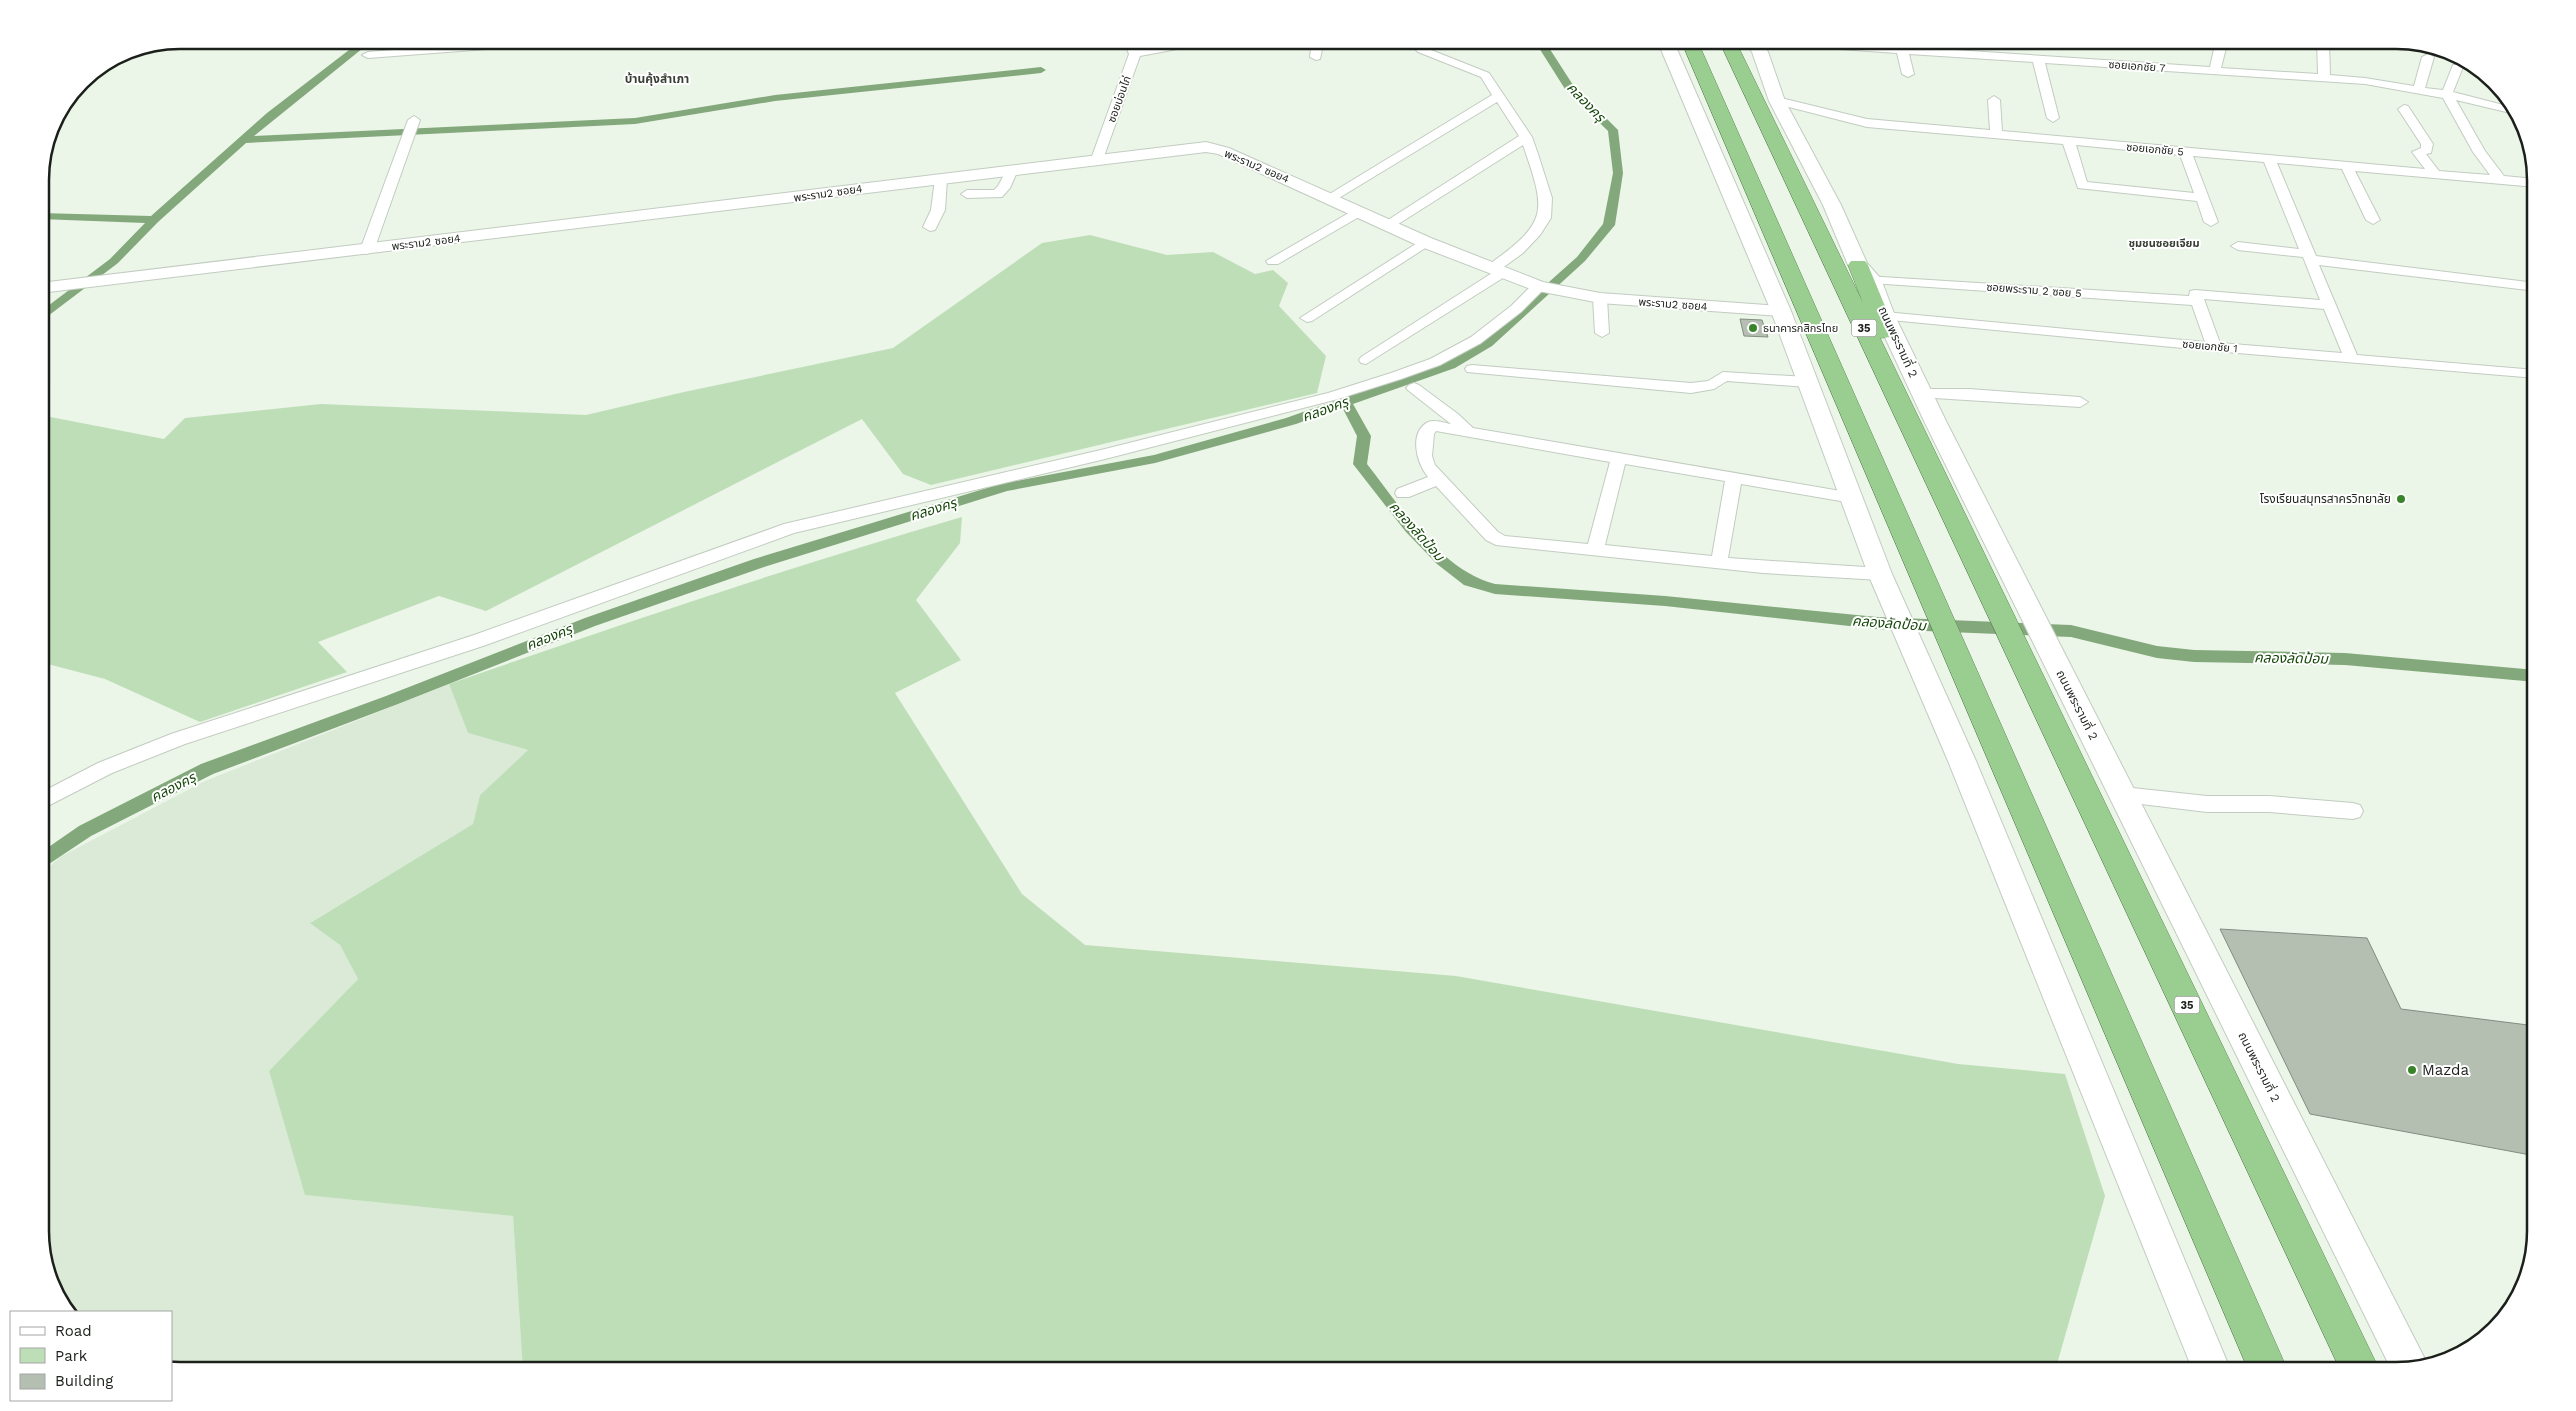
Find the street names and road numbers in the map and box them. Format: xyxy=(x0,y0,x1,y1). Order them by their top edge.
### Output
street label: ซอยเอกชัย 7 xyxy=(2108,58,2166,75)
street label: ซอยบ่อนไก่ xyxy=(1105,74,1134,124)
street label: ซอยเอกชัย 5 xyxy=(2126,141,2184,158)
street label: พระราม2 ซอย4 xyxy=(1222,147,1291,186)
street label: พระราม2 ซอย4 xyxy=(793,182,863,205)
street label: พระราม2 ซอย4 xyxy=(391,232,461,253)
street label: ซอยพระราม 2 ซอย 5 xyxy=(1986,281,2082,300)
street label: พระราม2 ซอย4 xyxy=(1638,296,1708,313)
street label: ถนนพระรามที่ 2 xyxy=(1875,303,1922,380)
road number: 35 xyxy=(1852,319,1876,336)
street label: ซอยเอกชัย 1 xyxy=(2182,338,2238,355)
street label: ถนนพระรามที่ 2 xyxy=(2053,667,2102,742)
road number: 35 xyxy=(2174,996,2200,1014)
street label: ถนนพระรามที่ 2 xyxy=(2235,1029,2284,1104)

